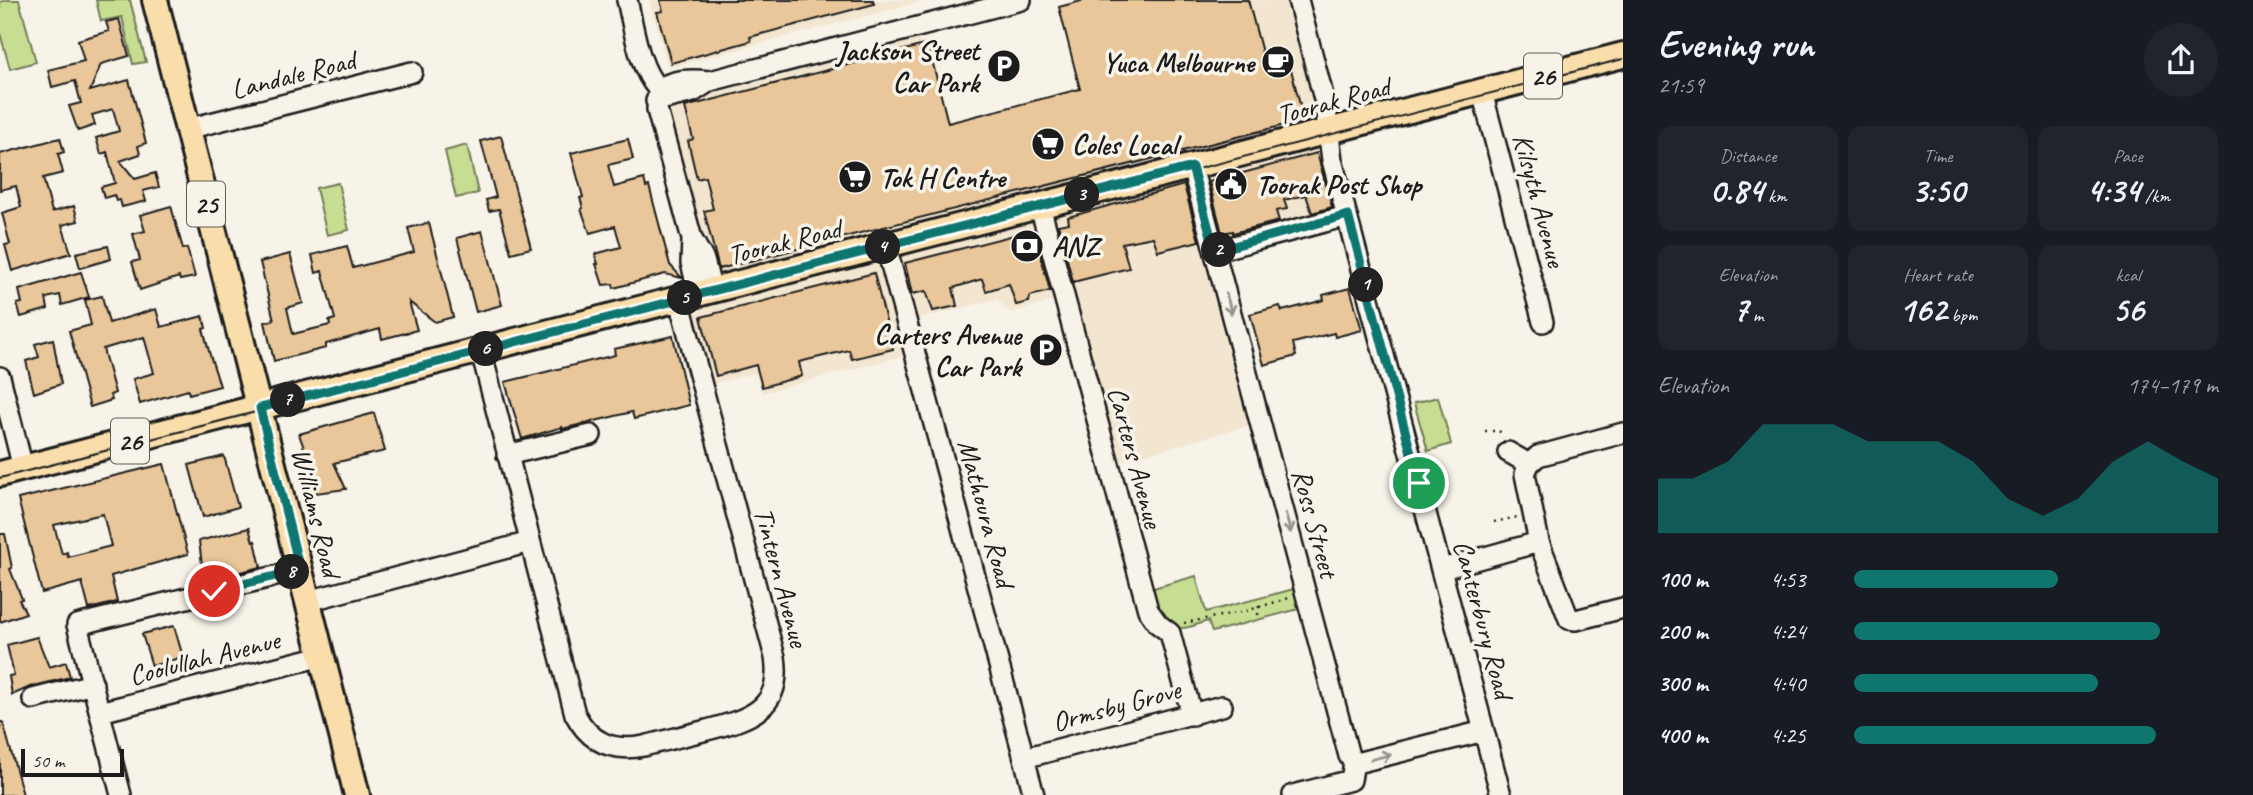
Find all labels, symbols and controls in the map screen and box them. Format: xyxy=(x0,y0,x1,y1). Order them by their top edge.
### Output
text: Evening run xyxy=(1658,21,1814,68)
button: share xyxy=(2144,23,2218,97)
place label: Jackson Street Car Park xyxy=(835,33,982,100)
street label: Landale Road xyxy=(228,41,363,107)
cafe icon: Yuca Melbourne xyxy=(1259,43,1297,81)
place label: Yuca Melbourne xyxy=(1103,45,1257,80)
parking icon: Jackson Street Car Park xyxy=(985,47,1023,85)
road number: 26 xyxy=(1524,54,1562,99)
street label: Toorak Road xyxy=(1273,68,1397,132)
text: 21:59 xyxy=(1658,71,1704,100)
supermarket icon: Coles Local xyxy=(1029,125,1067,163)
place label: Coles Local xyxy=(1072,127,1183,162)
street label: Kilsyth Avenue xyxy=(1505,130,1575,272)
text: Distance xyxy=(1720,144,1776,168)
text: Time xyxy=(1923,144,1953,168)
text: Pace xyxy=(2113,144,2143,168)
supermarket icon: Tok H Centre xyxy=(836,158,874,196)
place label: Tok H Centre xyxy=(880,160,1008,195)
public building icon: Toorak Post Shop xyxy=(1212,165,1250,203)
place label: Toorak Post Shop xyxy=(1256,167,1424,202)
text: 0.84 xyxy=(1709,168,1764,213)
text: 3:50 xyxy=(1911,168,1965,213)
text: 4:34 xyxy=(2086,168,2140,213)
pin: 3 xyxy=(1064,178,1100,212)
road number: 25 xyxy=(187,182,225,226)
text: 3 xyxy=(1077,182,1086,206)
text: km xyxy=(1764,184,1787,208)
text: /km xyxy=(2140,184,2170,208)
street label: Toorak Road xyxy=(724,210,848,272)
bank icon: ANZ xyxy=(1008,227,1046,265)
place label: ANZ xyxy=(1052,229,1103,264)
pin: 4 xyxy=(866,230,900,264)
pin: 2 xyxy=(1202,232,1236,268)
text: 4 xyxy=(878,234,887,258)
text: 2 xyxy=(1214,237,1223,261)
text: Elevation xyxy=(1719,263,1777,287)
text: Heart rate xyxy=(1903,263,1973,287)
text: kcal xyxy=(2115,263,2141,287)
pin: 1 xyxy=(1348,268,1384,302)
text: 1 xyxy=(1361,272,1370,296)
pin: 5 xyxy=(668,280,702,316)
text: 5 xyxy=(680,285,689,309)
text: 7 xyxy=(1733,287,1748,332)
text: 162 xyxy=(1899,287,1947,332)
text: 56 xyxy=(2112,287,2144,332)
one-way arrow xyxy=(1223,292,1236,314)
text: m xyxy=(1748,303,1763,327)
text: bpm xyxy=(1947,303,1977,327)
place label: Carters Avenue Car Park xyxy=(874,317,1024,384)
parking icon: Carters Avenue Car Park xyxy=(1027,331,1065,369)
pin: 6 xyxy=(468,332,504,366)
text: 6 xyxy=(481,336,490,360)
text: Elevation xyxy=(1658,371,1729,400)
text: 174–179 m xyxy=(2127,371,2218,400)
pin: 7 xyxy=(270,382,306,418)
street label: Carters Avenue xyxy=(1100,383,1172,533)
text: 7 xyxy=(283,387,292,411)
road number: 26 xyxy=(111,418,149,463)
street label: Mathoura Road xyxy=(950,436,1024,594)
street label: Williams Road xyxy=(284,444,350,584)
pin xyxy=(1389,453,1449,513)
icon: arrive xyxy=(1400,464,1438,502)
street label: Ross Street xyxy=(1284,465,1347,584)
street label: Tintern Avenue xyxy=(746,504,817,653)
one-way arrow xyxy=(1282,512,1295,534)
street label: Canterbury Road xyxy=(1446,536,1522,706)
pin: 8 xyxy=(274,554,310,590)
text: 8 xyxy=(287,559,296,583)
pin xyxy=(184,561,244,621)
text: 100 m xyxy=(1658,565,1708,594)
text: 4:53 xyxy=(1770,565,1806,594)
icon: check xyxy=(195,572,233,610)
text: 200 m xyxy=(1658,617,1708,646)
text: 4:24 xyxy=(1770,617,1806,646)
street label: Coolullah Avenue xyxy=(125,621,285,693)
text: 300 m xyxy=(1658,669,1708,698)
text: 4:40 xyxy=(1770,669,1806,698)
street label: Ormsby Grove xyxy=(1048,671,1186,739)
text: 400 m xyxy=(1658,721,1708,750)
text: 4:25 xyxy=(1770,721,1806,750)
scale bar xyxy=(21,746,124,778)
text: 50 m xyxy=(32,749,64,773)
one-way arrow xyxy=(1369,750,1392,763)

